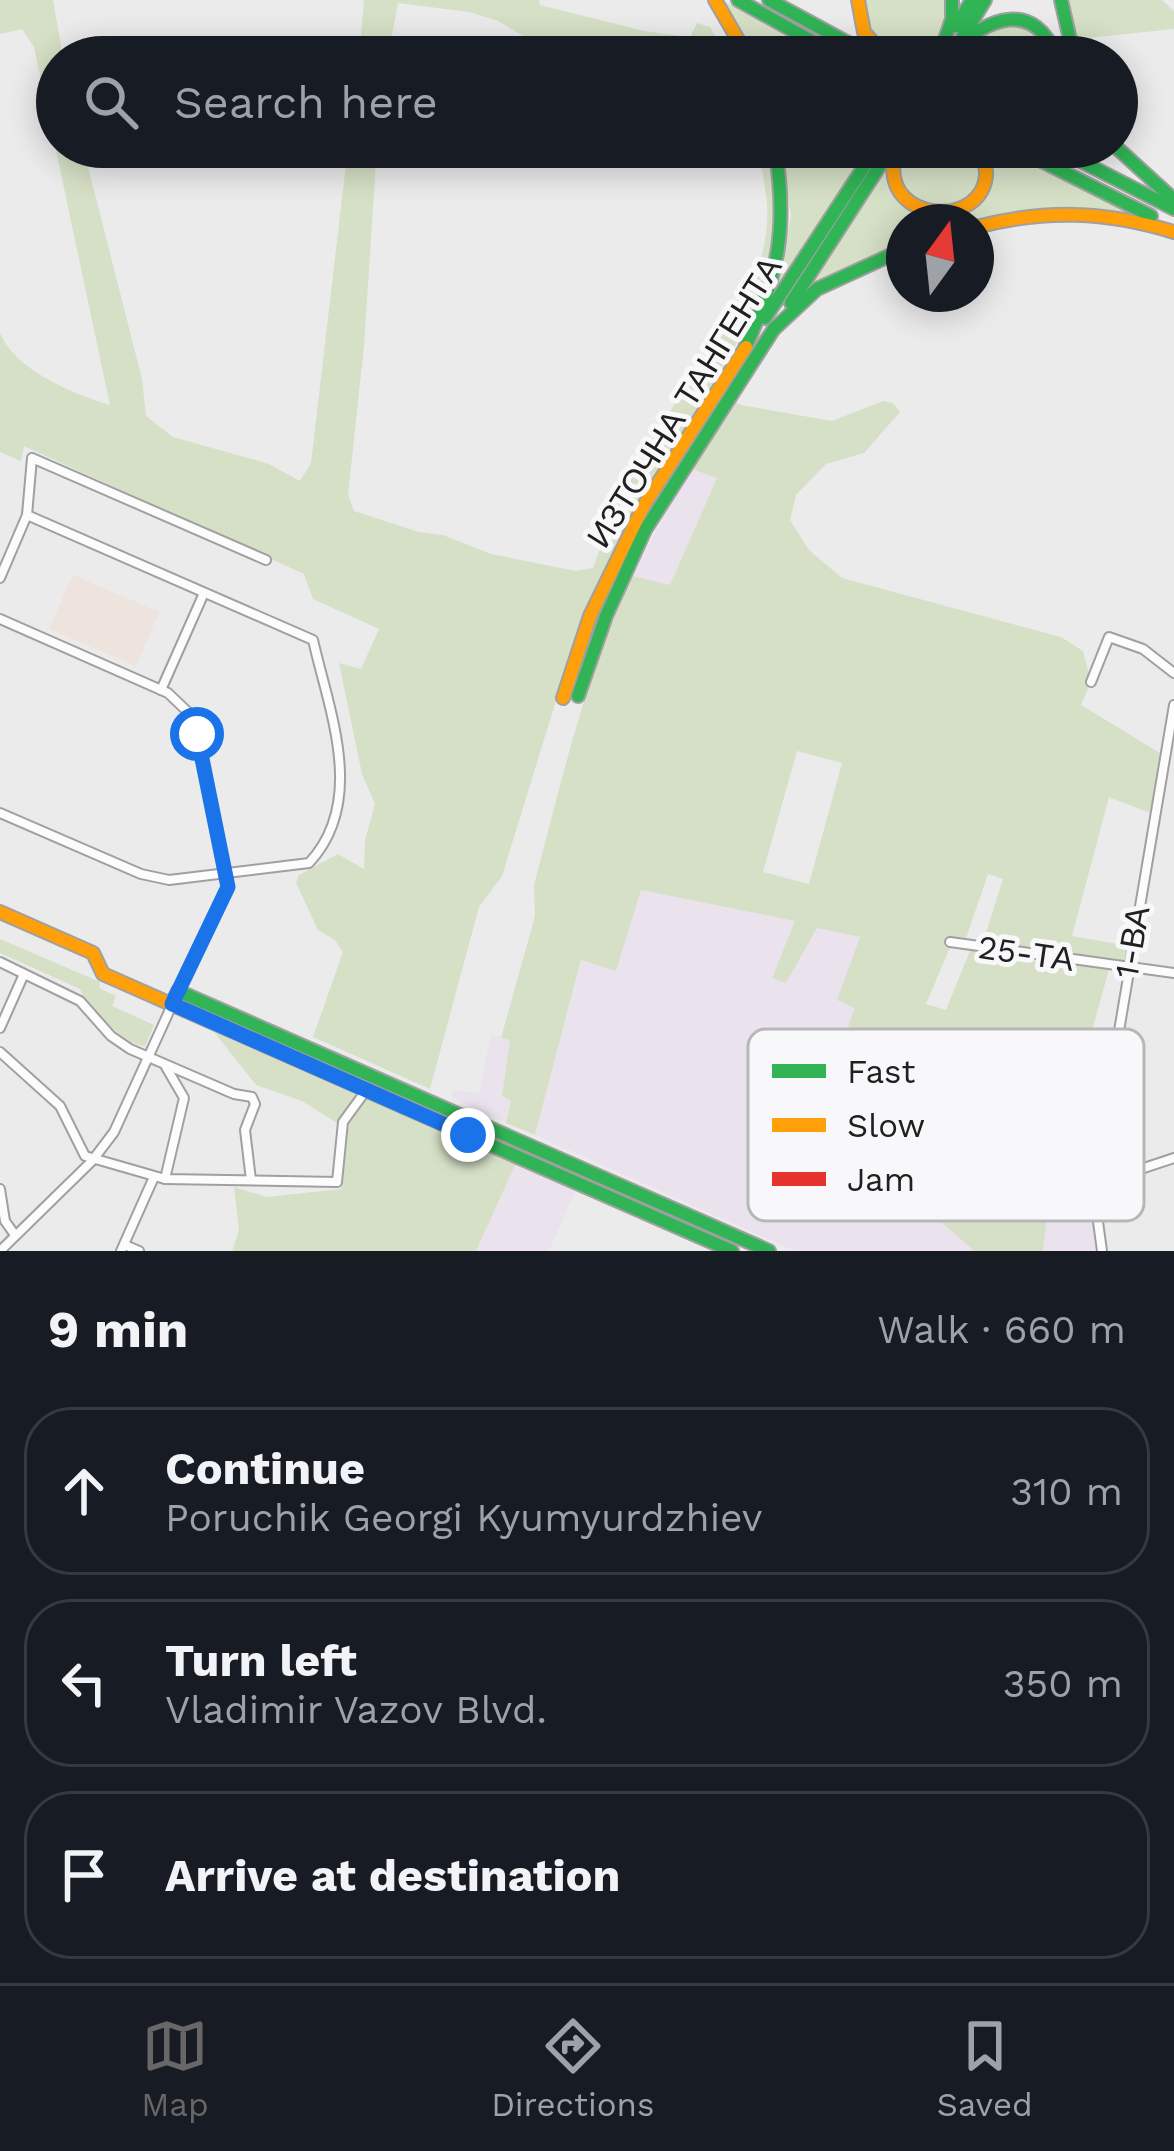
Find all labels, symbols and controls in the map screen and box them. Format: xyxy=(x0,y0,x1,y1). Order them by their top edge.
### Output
search box xyxy=(36,36,1138,168)
icon: search xyxy=(78,69,144,135)
text: Search here xyxy=(174,76,438,129)
north arrow xyxy=(886,204,994,312)
street label: ИЗТОЧНА ТАНГЕНТА xyxy=(579,249,789,555)
route start xyxy=(170,707,224,761)
street label: 1-ВА xyxy=(1106,903,1158,981)
street label: 25-ТА xyxy=(976,927,1076,979)
legend xyxy=(748,1029,1144,1221)
text: Fast xyxy=(847,1052,916,1091)
text: Slow xyxy=(847,1106,925,1145)
route end xyxy=(441,1108,495,1162)
text: Jam xyxy=(847,1160,915,1199)
text: 9 min xyxy=(48,1300,188,1359)
text: Walk · 660 m xyxy=(877,1307,1126,1352)
text: Continue xyxy=(165,1442,365,1495)
icon: ahead xyxy=(51,1458,117,1524)
text: 310 m xyxy=(1010,1469,1123,1514)
text: Poruchik Georgi Kyumyurdzhiev xyxy=(165,1495,762,1540)
text: Turn left xyxy=(165,1634,357,1687)
icon: left xyxy=(51,1650,117,1716)
text: 350 m xyxy=(1003,1661,1123,1706)
text: Vladimir Vazov Blvd. xyxy=(165,1687,547,1732)
icon: arrive xyxy=(51,1842,117,1908)
text: Arrive at destination xyxy=(165,1849,620,1902)
tab: Map xyxy=(141,2013,209,2124)
tab: Directions xyxy=(491,2013,654,2124)
tab: Saved xyxy=(937,2013,1033,2124)

